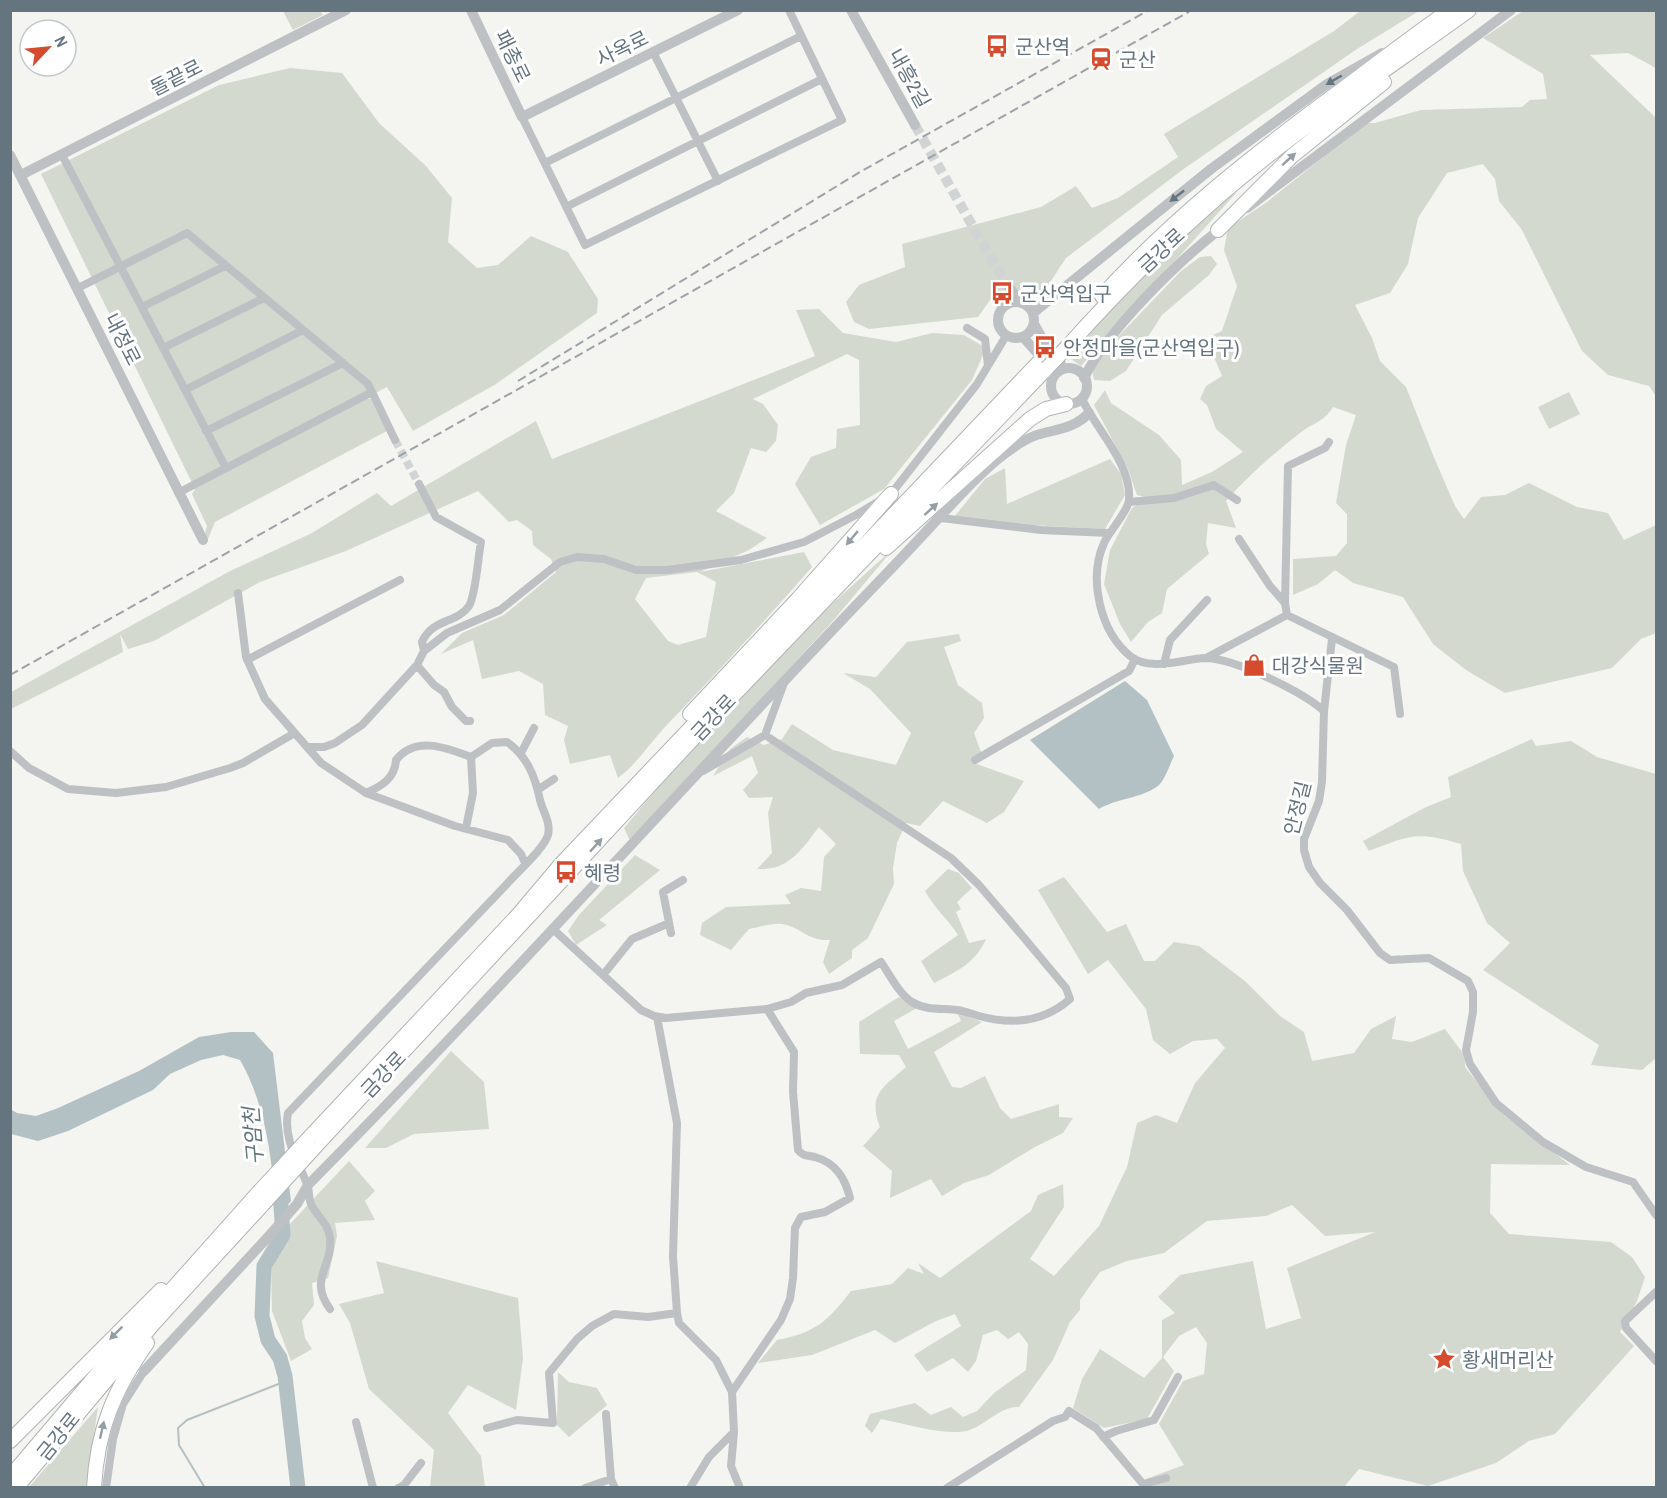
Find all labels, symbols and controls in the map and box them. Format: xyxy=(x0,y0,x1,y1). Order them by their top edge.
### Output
north arrow xyxy=(18,18,78,78)
street label: 사옥로 xyxy=(591,24,653,72)
street label: 패총로 xyxy=(489,25,537,87)
text: N xyxy=(50,32,73,51)
bus stop icon: 군산역 xyxy=(984,33,1010,59)
place label: 군산역 xyxy=(1015,33,1070,60)
street label: 내흥2길 xyxy=(883,43,937,113)
station icon: 군산 xyxy=(1088,46,1114,72)
place label: 군산 xyxy=(1119,46,1156,73)
street label: 돌끝로 xyxy=(145,52,207,102)
one-way arrow xyxy=(1326,75,1342,86)
one-way arrow xyxy=(1281,153,1296,166)
one-way arrow xyxy=(1169,190,1185,203)
street label: 금강로 xyxy=(1132,221,1190,279)
bus stop icon: 군산역입구 xyxy=(989,280,1015,306)
place label: 군산역입구 xyxy=(1020,280,1112,307)
street label: 내정로 xyxy=(98,308,148,370)
bus stop icon: 안정마을(군산역입구) xyxy=(1032,334,1058,360)
place label: 안정마을(군산역입구) xyxy=(1063,334,1240,361)
one-way arrow xyxy=(923,503,938,516)
one-way arrow xyxy=(846,530,859,545)
shop icon: 대강식물원 xyxy=(1241,652,1267,678)
place label: 대강식물원 xyxy=(1272,652,1364,679)
street label: 금강로 xyxy=(684,688,742,746)
street label: 안정길 xyxy=(1277,778,1317,838)
one-way arrow xyxy=(589,838,602,853)
bus stop icon: 혜령 xyxy=(553,859,579,885)
place label: 혜령 xyxy=(584,859,621,886)
street label: 금강로 xyxy=(354,1045,412,1103)
water label: 구암천 xyxy=(236,1103,270,1166)
one-way arrow xyxy=(109,1325,123,1340)
place icon: 황새머리산 xyxy=(1431,1346,1457,1372)
place label: 황새머리산 xyxy=(1462,1346,1554,1373)
street label: 금강로 xyxy=(30,1406,86,1466)
one-way arrow xyxy=(98,1421,108,1439)

